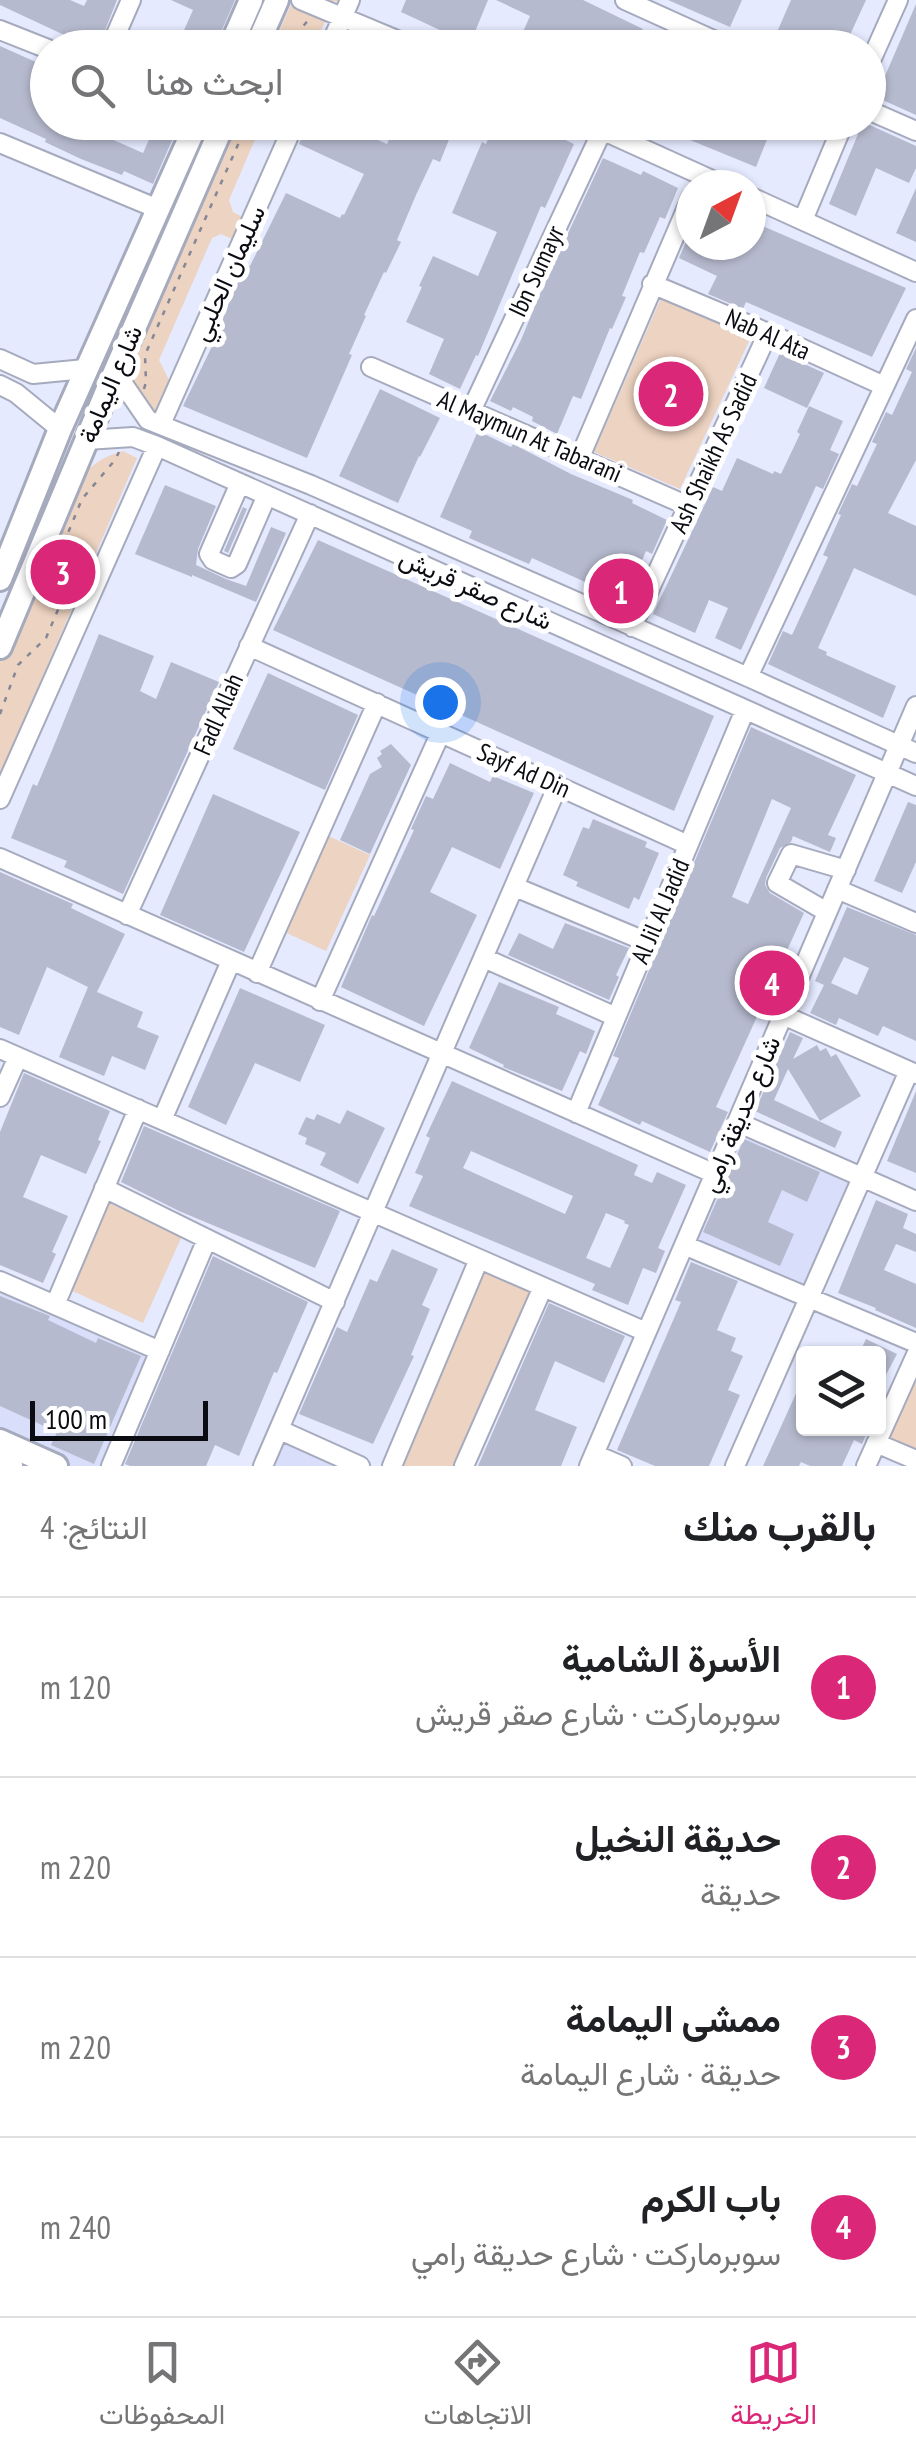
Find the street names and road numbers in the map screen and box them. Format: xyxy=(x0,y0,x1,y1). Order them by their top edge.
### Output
street label: سليمان الحلبي xyxy=(184,200,277,348)
street label: Ibn Sumayr xyxy=(501,220,571,322)
street label: Nab Al Ata xyxy=(721,301,815,367)
street label: شارع اليمامة xyxy=(71,320,150,448)
street label: Ash Shaikh As Sadid xyxy=(662,368,764,538)
street label: Al Maymun At Tabarani xyxy=(433,383,627,489)
street label: شارع صقر قريش xyxy=(394,541,557,638)
street label: Fadl Allah xyxy=(186,668,250,760)
street label: Sayf Ad Din xyxy=(472,735,576,805)
street label: Al Jil Al Jadid xyxy=(624,854,696,968)
street label: شارع حديقة رامي xyxy=(693,1031,792,1199)

